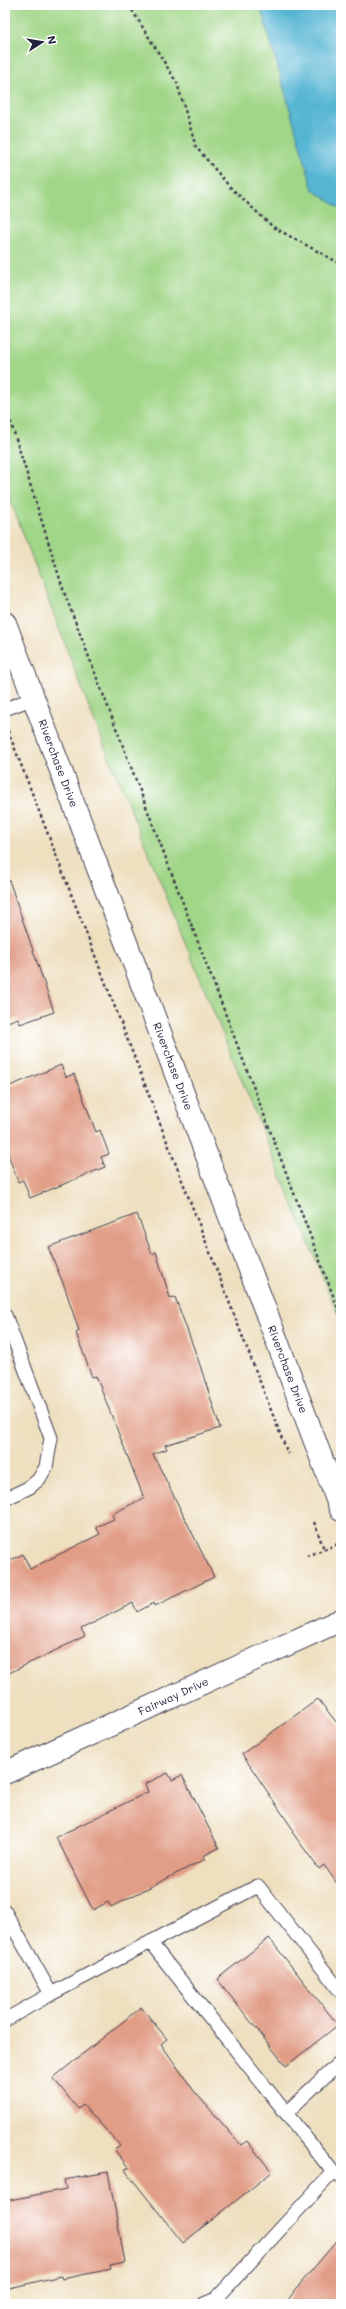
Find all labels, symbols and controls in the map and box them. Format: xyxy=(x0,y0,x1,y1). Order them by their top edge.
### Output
north arrow xyxy=(22,22,62,62)
text: N xyxy=(44,34,60,45)
street label: Riverchase Drive xyxy=(35,717,82,809)
street label: Riverchase Drive xyxy=(150,1020,197,1112)
street label: Riverchase Drive xyxy=(265,1323,312,1415)
street label: Fairway Drive xyxy=(136,1673,211,1718)

